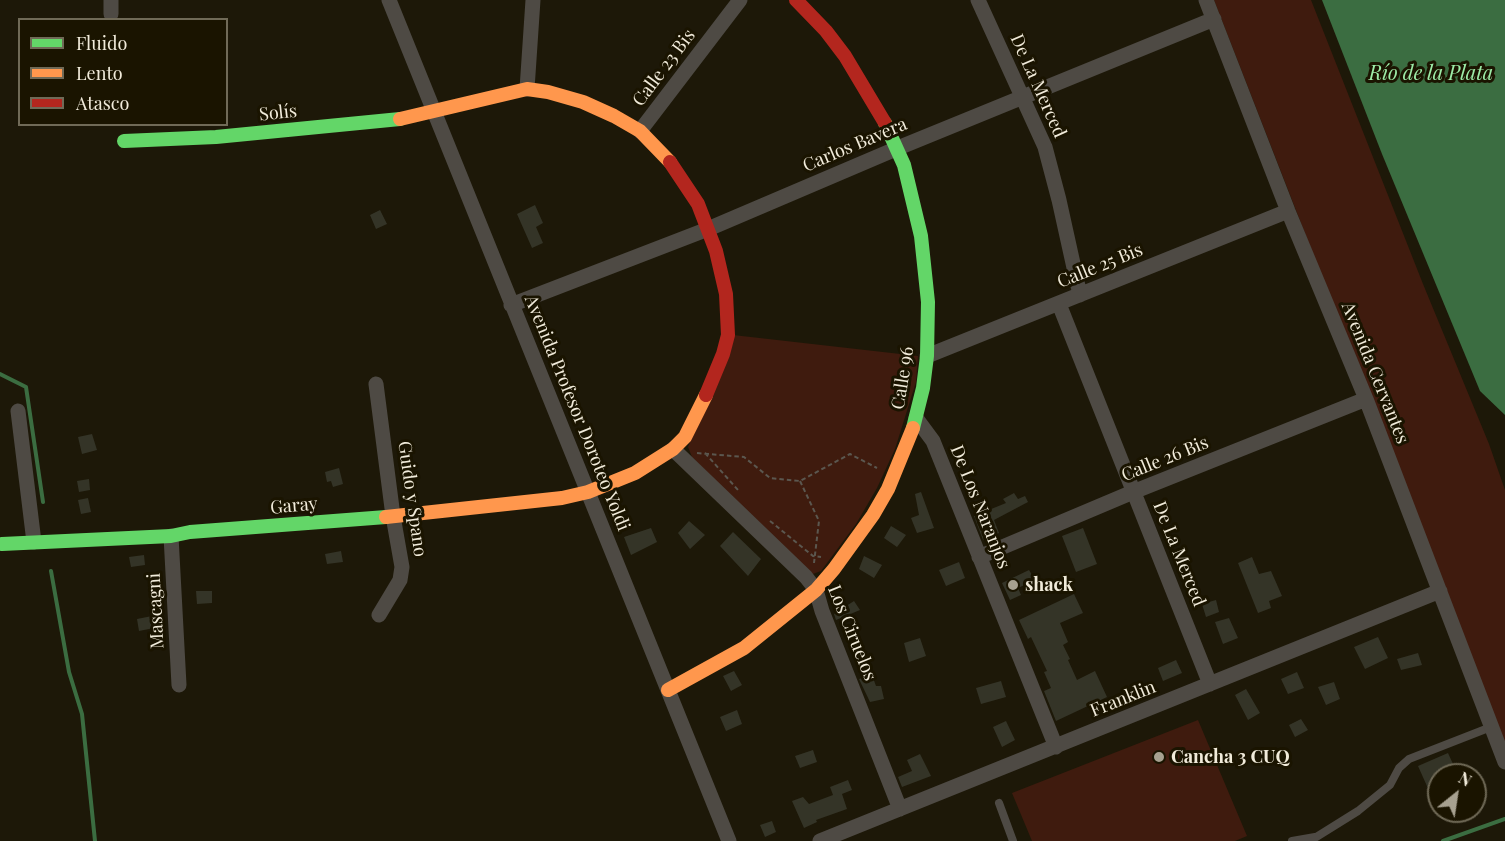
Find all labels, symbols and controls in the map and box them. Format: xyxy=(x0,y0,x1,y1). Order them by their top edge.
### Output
legend xyxy=(18,18,228,126)
street label: Calle 23 Bis xyxy=(628,25,700,111)
text: Fluido xyxy=(76,31,127,55)
street label: De La Merced xyxy=(1006,31,1070,141)
text: Lento xyxy=(76,61,123,85)
water label: Río de la Plata xyxy=(1369,62,1493,86)
text: Atasco xyxy=(76,91,129,115)
street label: Solís xyxy=(258,100,298,126)
street label: Carlos Bavera xyxy=(800,113,910,177)
street label: Calle 25 Bis xyxy=(1054,239,1146,293)
street label: Avenida Profesor Doroteo Yoldi xyxy=(520,292,634,534)
street label: Avenida Cervantes xyxy=(1337,299,1413,447)
street label: Calle 96 xyxy=(887,345,919,411)
street label: Calle 26 Bis xyxy=(1118,432,1212,486)
street label: Guido y Spano xyxy=(393,440,431,558)
street label: De Los Naranjos xyxy=(945,442,1015,572)
street label: Garay xyxy=(269,493,319,519)
street label: De La Merced xyxy=(1148,498,1210,610)
street label: Mascagni xyxy=(143,573,169,649)
place label: shack xyxy=(1025,574,1073,596)
marker: shack xyxy=(1006,578,1020,592)
street label: Los Ciruelos xyxy=(823,582,881,684)
street label: Franklin xyxy=(1087,676,1159,722)
place label: Cancha 3 CUQ xyxy=(1171,746,1290,768)
marker: Cancha 3 CUQ xyxy=(1152,750,1166,764)
north arrow xyxy=(1427,763,1487,823)
text: N xyxy=(1455,767,1476,791)

